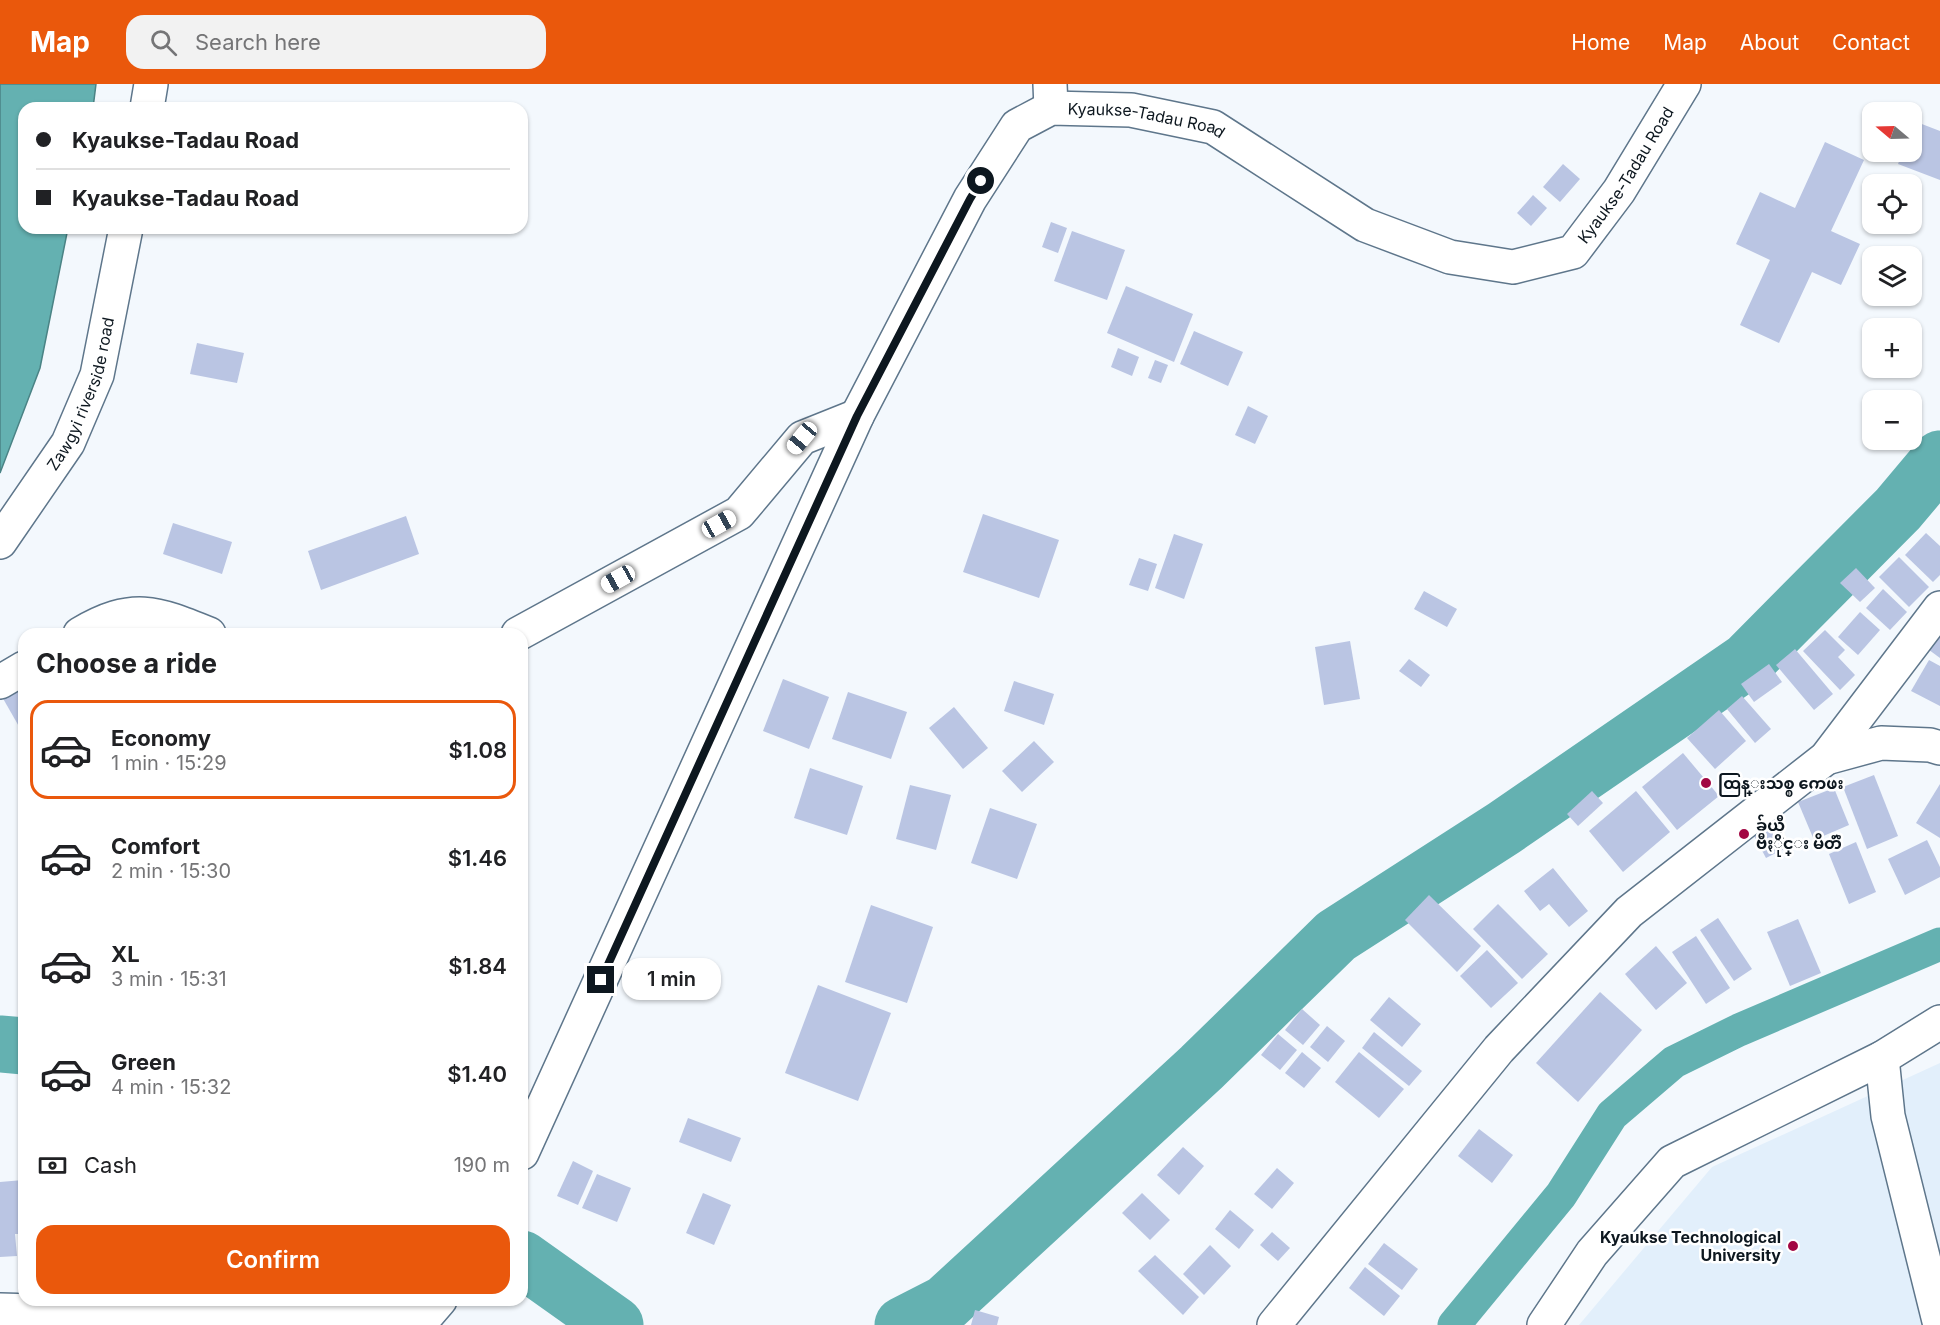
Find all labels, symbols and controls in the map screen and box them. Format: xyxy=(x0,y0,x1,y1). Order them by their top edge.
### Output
search box xyxy=(126,15,546,69)
text: Map xyxy=(30,25,90,59)
icon: search xyxy=(147,26,180,59)
text: Search here xyxy=(195,29,321,55)
text: Home xyxy=(1571,30,1630,55)
text: Map xyxy=(1663,30,1707,55)
text: About xyxy=(1740,30,1799,55)
text: Contact xyxy=(1832,30,1910,55)
street label: Kyaukse-Tadau Road xyxy=(1067,98,1229,142)
north arrow xyxy=(1862,102,1922,162)
map controls xyxy=(1862,102,1922,450)
street label: Kyaukse-Tadau Road xyxy=(1573,103,1678,247)
text: Kyaukse-Tadau Road xyxy=(72,127,299,153)
route start xyxy=(967,167,994,194)
button: locate xyxy=(1862,174,1922,234)
text: Kyaukse-Tadau Road xyxy=(72,185,299,211)
button: layers xyxy=(1862,246,1922,306)
street label: Zawgyi riverside road xyxy=(42,315,118,474)
button: + xyxy=(1862,318,1922,378)
button: − xyxy=(1862,390,1922,450)
car xyxy=(784,418,820,458)
car xyxy=(699,507,739,541)
car xyxy=(598,562,638,596)
text: Choose a ride xyxy=(36,647,217,680)
icon: car xyxy=(39,723,93,777)
text: Economy xyxy=(111,725,211,751)
text: $1.08 xyxy=(448,737,507,763)
text: 1 min · 15:29 xyxy=(111,751,227,775)
place label: ထြန္းသစ္စ ကေဖး xyxy=(1718,773,1844,797)
marker: ထြန္းသစ္စ ကေဖး xyxy=(1699,776,1713,790)
place label: ခ်ယ္ရီ ဗီႏိုင္း မိတၱဴ xyxy=(1756,814,1842,857)
marker: ခ်ယ္ရီ ဗီႏိုင္း မိတၱဴ xyxy=(1737,827,1751,841)
icon: car xyxy=(39,831,93,885)
text: Comfort xyxy=(111,833,200,859)
text: $1.46 xyxy=(448,845,507,871)
text: 2 min · 15:30 xyxy=(111,859,231,883)
icon: car xyxy=(39,939,93,993)
text: XL xyxy=(111,941,140,967)
text: $1.84 xyxy=(448,953,507,979)
callout: 1 min xyxy=(622,959,721,1001)
route end xyxy=(587,966,614,993)
text: 3 min · 15:31 xyxy=(111,967,227,991)
text: 1 min xyxy=(647,967,696,991)
icon: car xyxy=(39,1047,93,1101)
text: Green xyxy=(111,1049,176,1075)
text: $1.40 xyxy=(447,1061,507,1087)
text: 4 min · 15:32 xyxy=(111,1075,231,1099)
icon: cash xyxy=(36,1149,69,1182)
text: Cash xyxy=(84,1152,137,1178)
text: 190 m xyxy=(454,1153,510,1177)
button: Confirm xyxy=(36,1225,510,1294)
place label: Kyaukse Technological University xyxy=(1600,1227,1781,1265)
marker: Kyaukse Technological University xyxy=(1786,1239,1800,1253)

